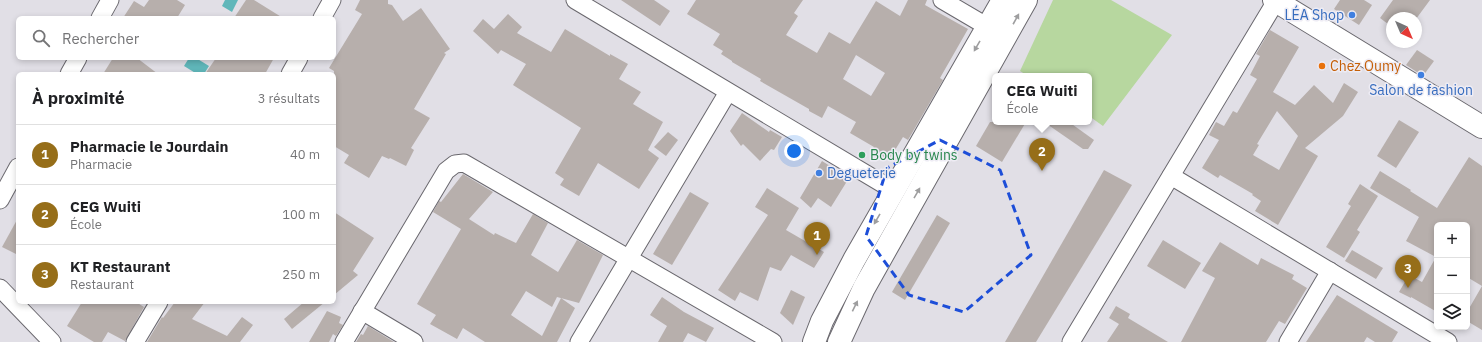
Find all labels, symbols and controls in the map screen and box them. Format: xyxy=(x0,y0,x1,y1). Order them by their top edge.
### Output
place label: LÉA Shop xyxy=(1285,5,1344,24)
marker: LÉA Shop xyxy=(1347,10,1357,20)
north arrow xyxy=(1386,12,1422,48)
one-way arrow xyxy=(1013,13,1019,25)
search box xyxy=(16,16,336,60)
icon: search xyxy=(30,27,52,49)
text: Rechercher xyxy=(62,29,139,48)
one-way arrow xyxy=(973,41,981,51)
place label: Chez Oumy xyxy=(1330,57,1401,75)
marker: Chez Oumy xyxy=(1317,61,1327,71)
marker: Salon de fashion xyxy=(1416,70,1426,80)
popup xyxy=(992,73,1092,125)
text: CEG Wuiti xyxy=(1007,81,1077,100)
place label: Salon de fashion xyxy=(1369,81,1473,99)
text: À proximité xyxy=(32,87,125,109)
text: 3 résultats xyxy=(258,90,320,107)
text: École xyxy=(1007,100,1038,117)
text: Pharmacie le Jourdain xyxy=(70,137,229,156)
pin: 2 xyxy=(1029,138,1055,171)
your location xyxy=(784,141,804,161)
text: 1 xyxy=(41,146,49,163)
text: 40 m xyxy=(290,146,320,163)
place label: Body by twins xyxy=(870,146,958,164)
marker: Body by twins xyxy=(857,150,867,160)
text: Pharmacie xyxy=(70,156,132,173)
place label: Degueterie xyxy=(827,164,896,182)
marker: Degueterie xyxy=(814,168,824,178)
one-way arrow xyxy=(914,187,921,199)
text: CEG Wuiti xyxy=(70,197,141,216)
text: 2 xyxy=(41,206,49,223)
text: 100 m xyxy=(282,206,320,223)
one-way arrow xyxy=(873,213,880,225)
text: École xyxy=(70,216,102,233)
pin: 1 xyxy=(804,222,830,255)
map controls xyxy=(1434,222,1470,330)
button: + xyxy=(1434,222,1470,258)
pin: 3 xyxy=(1395,255,1421,288)
text: KT Restaurant xyxy=(70,257,170,276)
button: − xyxy=(1434,258,1470,294)
text: 3 xyxy=(41,266,49,283)
text: 250 m xyxy=(282,266,320,283)
text: Restaurant xyxy=(70,276,134,293)
button: layers xyxy=(1434,294,1470,330)
one-way arrow xyxy=(852,301,858,312)

